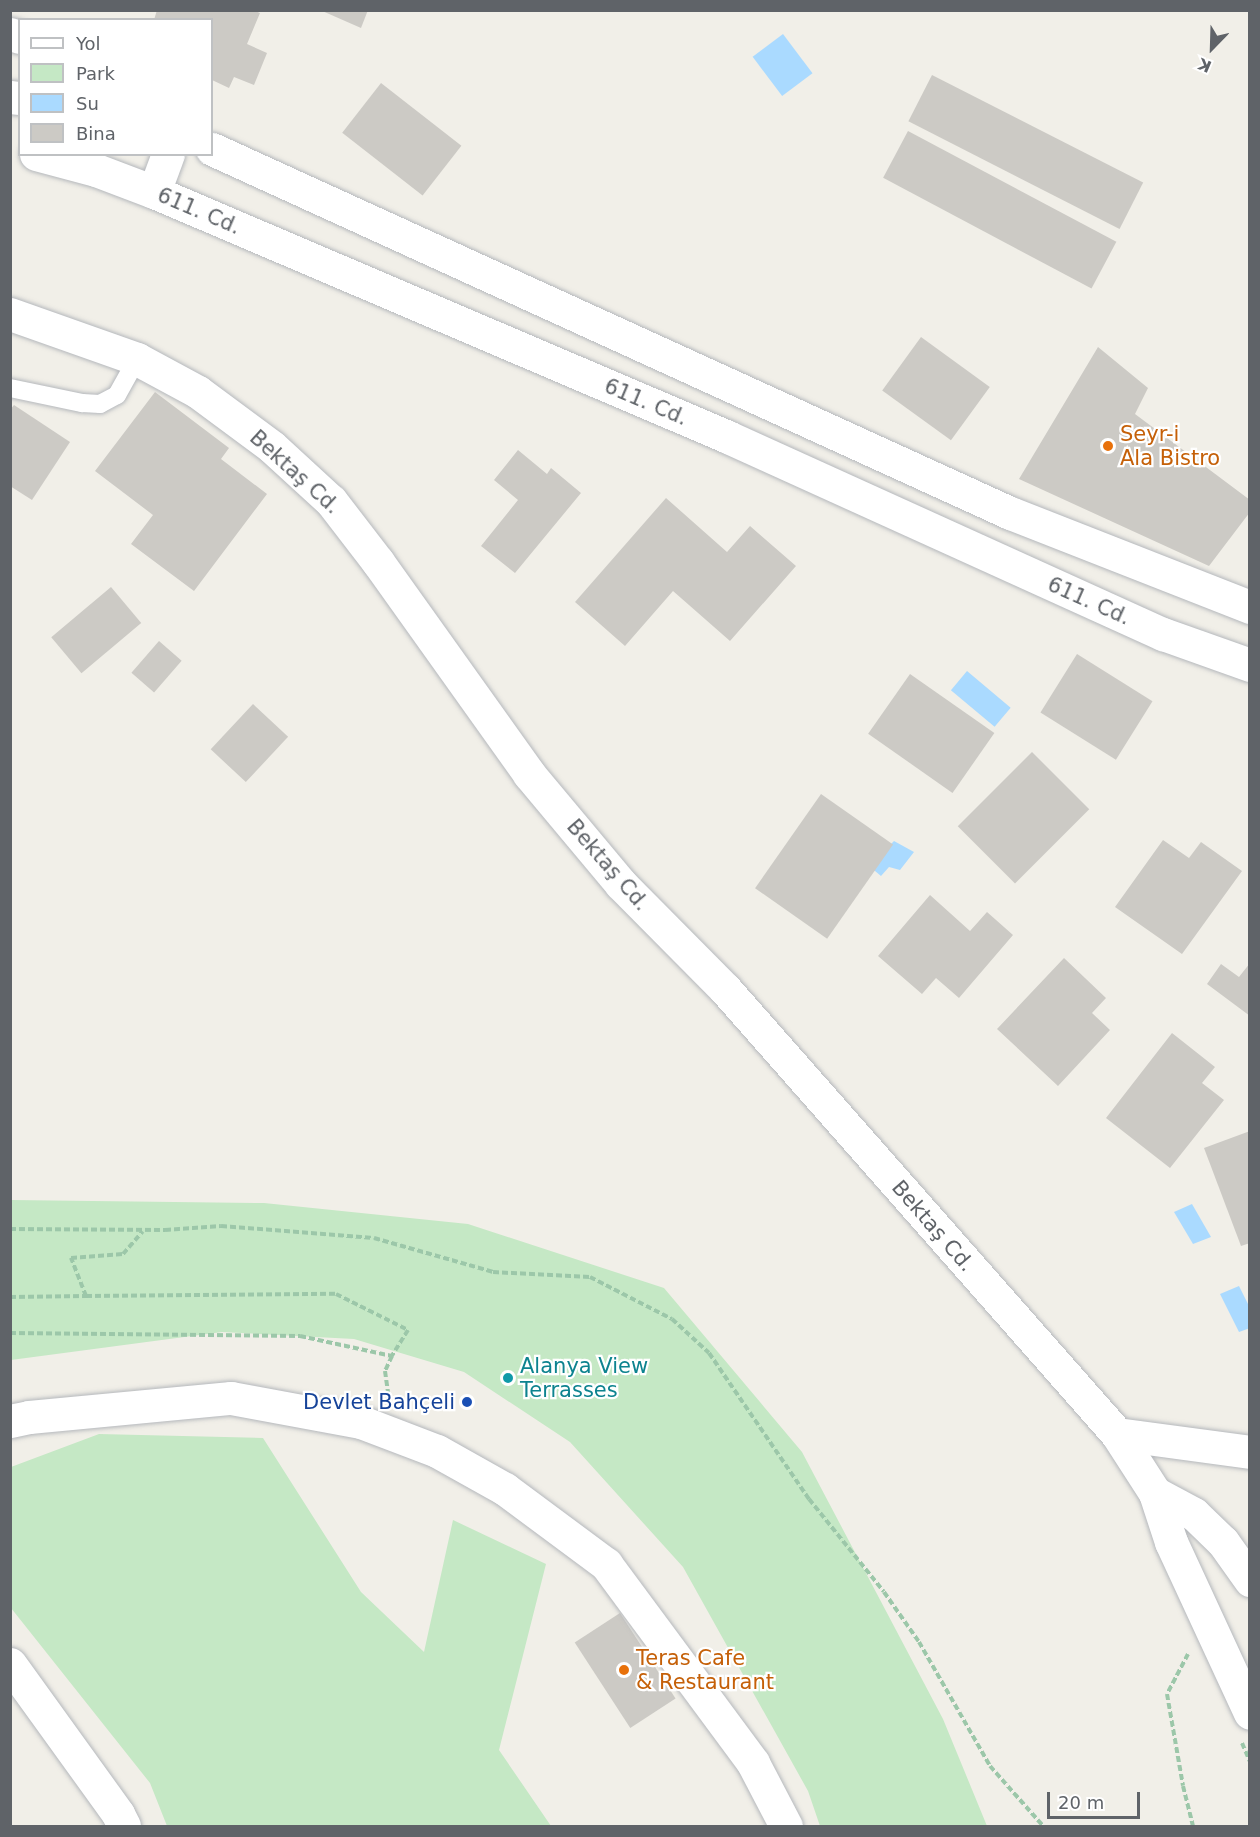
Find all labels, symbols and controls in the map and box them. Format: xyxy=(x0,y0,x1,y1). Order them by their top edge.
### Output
legend xyxy=(18,18,213,156)
north arrow xyxy=(1182,18,1242,78)
text: Yol xyxy=(76,33,101,54)
text: K xyxy=(1195,54,1214,76)
text: Park xyxy=(76,63,115,84)
text: Su xyxy=(76,93,99,114)
text: Bina xyxy=(76,123,116,144)
street label: 611. Cd. xyxy=(154,182,244,240)
street label: 611. Cd. xyxy=(601,373,691,431)
place label: Seyr-i Ala Bistro xyxy=(1120,421,1220,471)
street label: Bektaş Cd. xyxy=(245,425,345,519)
marker: Seyr-i Ala Bistro xyxy=(1101,439,1115,453)
street label: 611. Cd. xyxy=(1044,572,1134,630)
street label: Bektaş Cd. xyxy=(561,814,655,916)
street label: Bektaş Cd. xyxy=(886,1175,980,1277)
place label: Alanya View Terrasses xyxy=(520,1353,648,1403)
marker: Alanya View Terrasses xyxy=(501,1371,515,1385)
place label: Devlet Bahçeli xyxy=(303,1389,455,1415)
marker: Devlet Bahçeli xyxy=(460,1395,474,1409)
place label: Teras Cafe & Restaurant xyxy=(636,1645,774,1695)
marker: Teras Cafe & Restaurant xyxy=(617,1663,631,1677)
scale bar xyxy=(1050,1780,1143,1818)
text: 20 m xyxy=(1058,1792,1104,1813)

